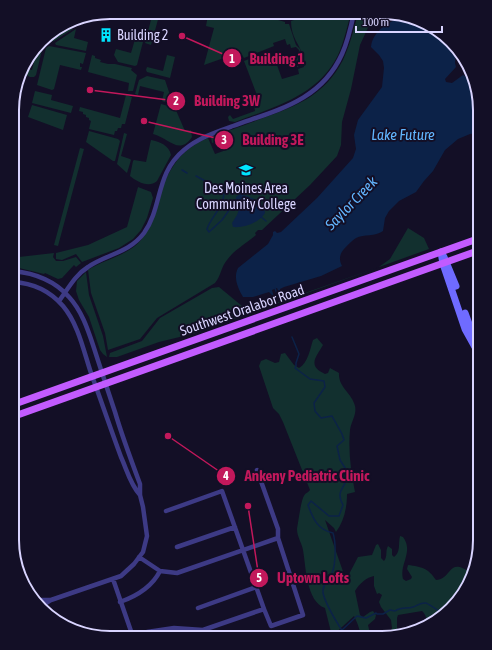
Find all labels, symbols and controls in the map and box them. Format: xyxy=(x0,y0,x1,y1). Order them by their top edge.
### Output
scale bar xyxy=(356,8,442,34)
text: 100 m xyxy=(362,15,389,29)
building icon: Building 2 xyxy=(98,27,114,43)
place label: Building 2 xyxy=(117,27,168,43)
callout: Building 1 xyxy=(222,45,313,72)
text: Building 1 xyxy=(249,50,305,67)
text: 1 xyxy=(229,52,235,66)
callout: Building 3W xyxy=(166,88,268,115)
text: Building 3W xyxy=(194,92,260,109)
text: 2 xyxy=(173,94,179,108)
water label: Lake Future xyxy=(371,126,435,143)
callout: Building 3E xyxy=(214,127,311,154)
text: Building 3E xyxy=(242,131,304,148)
text: 3 xyxy=(221,133,227,147)
school or university icon: Des Moines Area Community College xyxy=(238,162,254,178)
water label: Saylor Creek xyxy=(321,173,381,234)
place label: Des Moines Area Community College xyxy=(196,180,296,212)
street label: Southwest Oralabor Road xyxy=(178,281,306,339)
callout: Ankeny Pediatric Clinic xyxy=(216,462,377,489)
text: Ankeny Pediatric Clinic xyxy=(244,467,370,484)
text: 4 xyxy=(222,469,229,483)
callout: Uptown Lofts xyxy=(249,565,357,592)
text: Uptown Lofts xyxy=(277,569,350,586)
text: 5 xyxy=(256,571,262,585)

